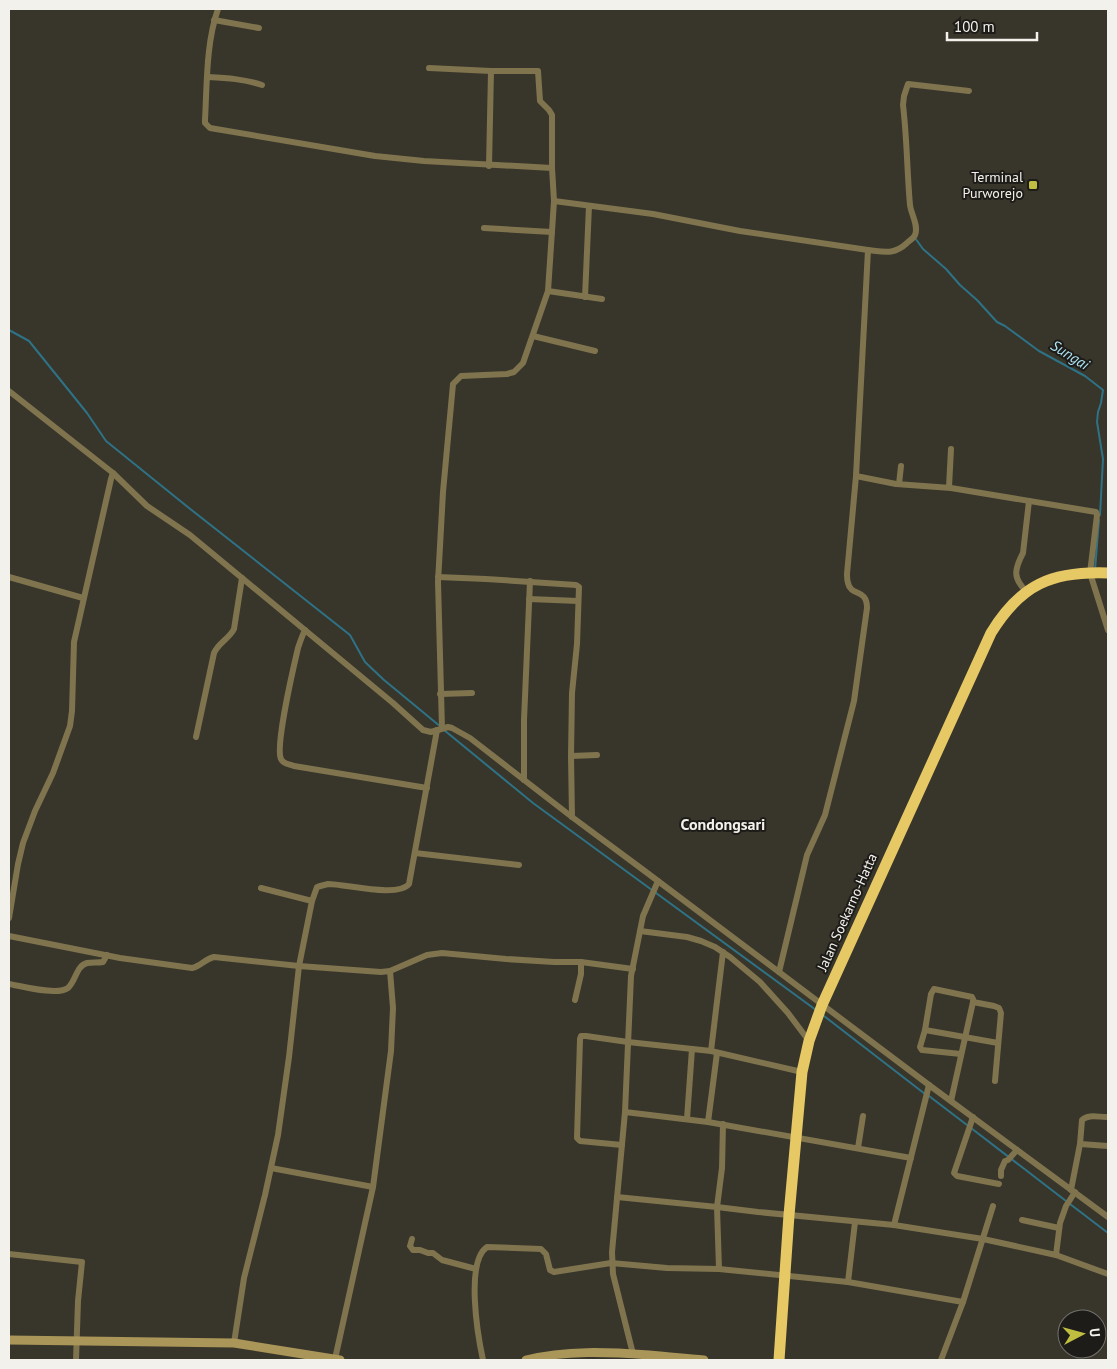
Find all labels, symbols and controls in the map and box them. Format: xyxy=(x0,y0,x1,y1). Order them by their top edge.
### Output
scale bar xyxy=(947,10,1037,42)
text: 100 m xyxy=(954,17,995,36)
place label: Terminal Purworejo xyxy=(963,168,1023,202)
marker: Terminal Purworejo xyxy=(1027,179,1039,191)
water label: Sungai xyxy=(1047,335,1094,374)
district label: Condongsari xyxy=(681,814,765,834)
street label: Jalan Soekarno-Hatta xyxy=(813,850,881,975)
north arrow xyxy=(1057,1309,1107,1359)
text: U xyxy=(1086,1327,1104,1338)

